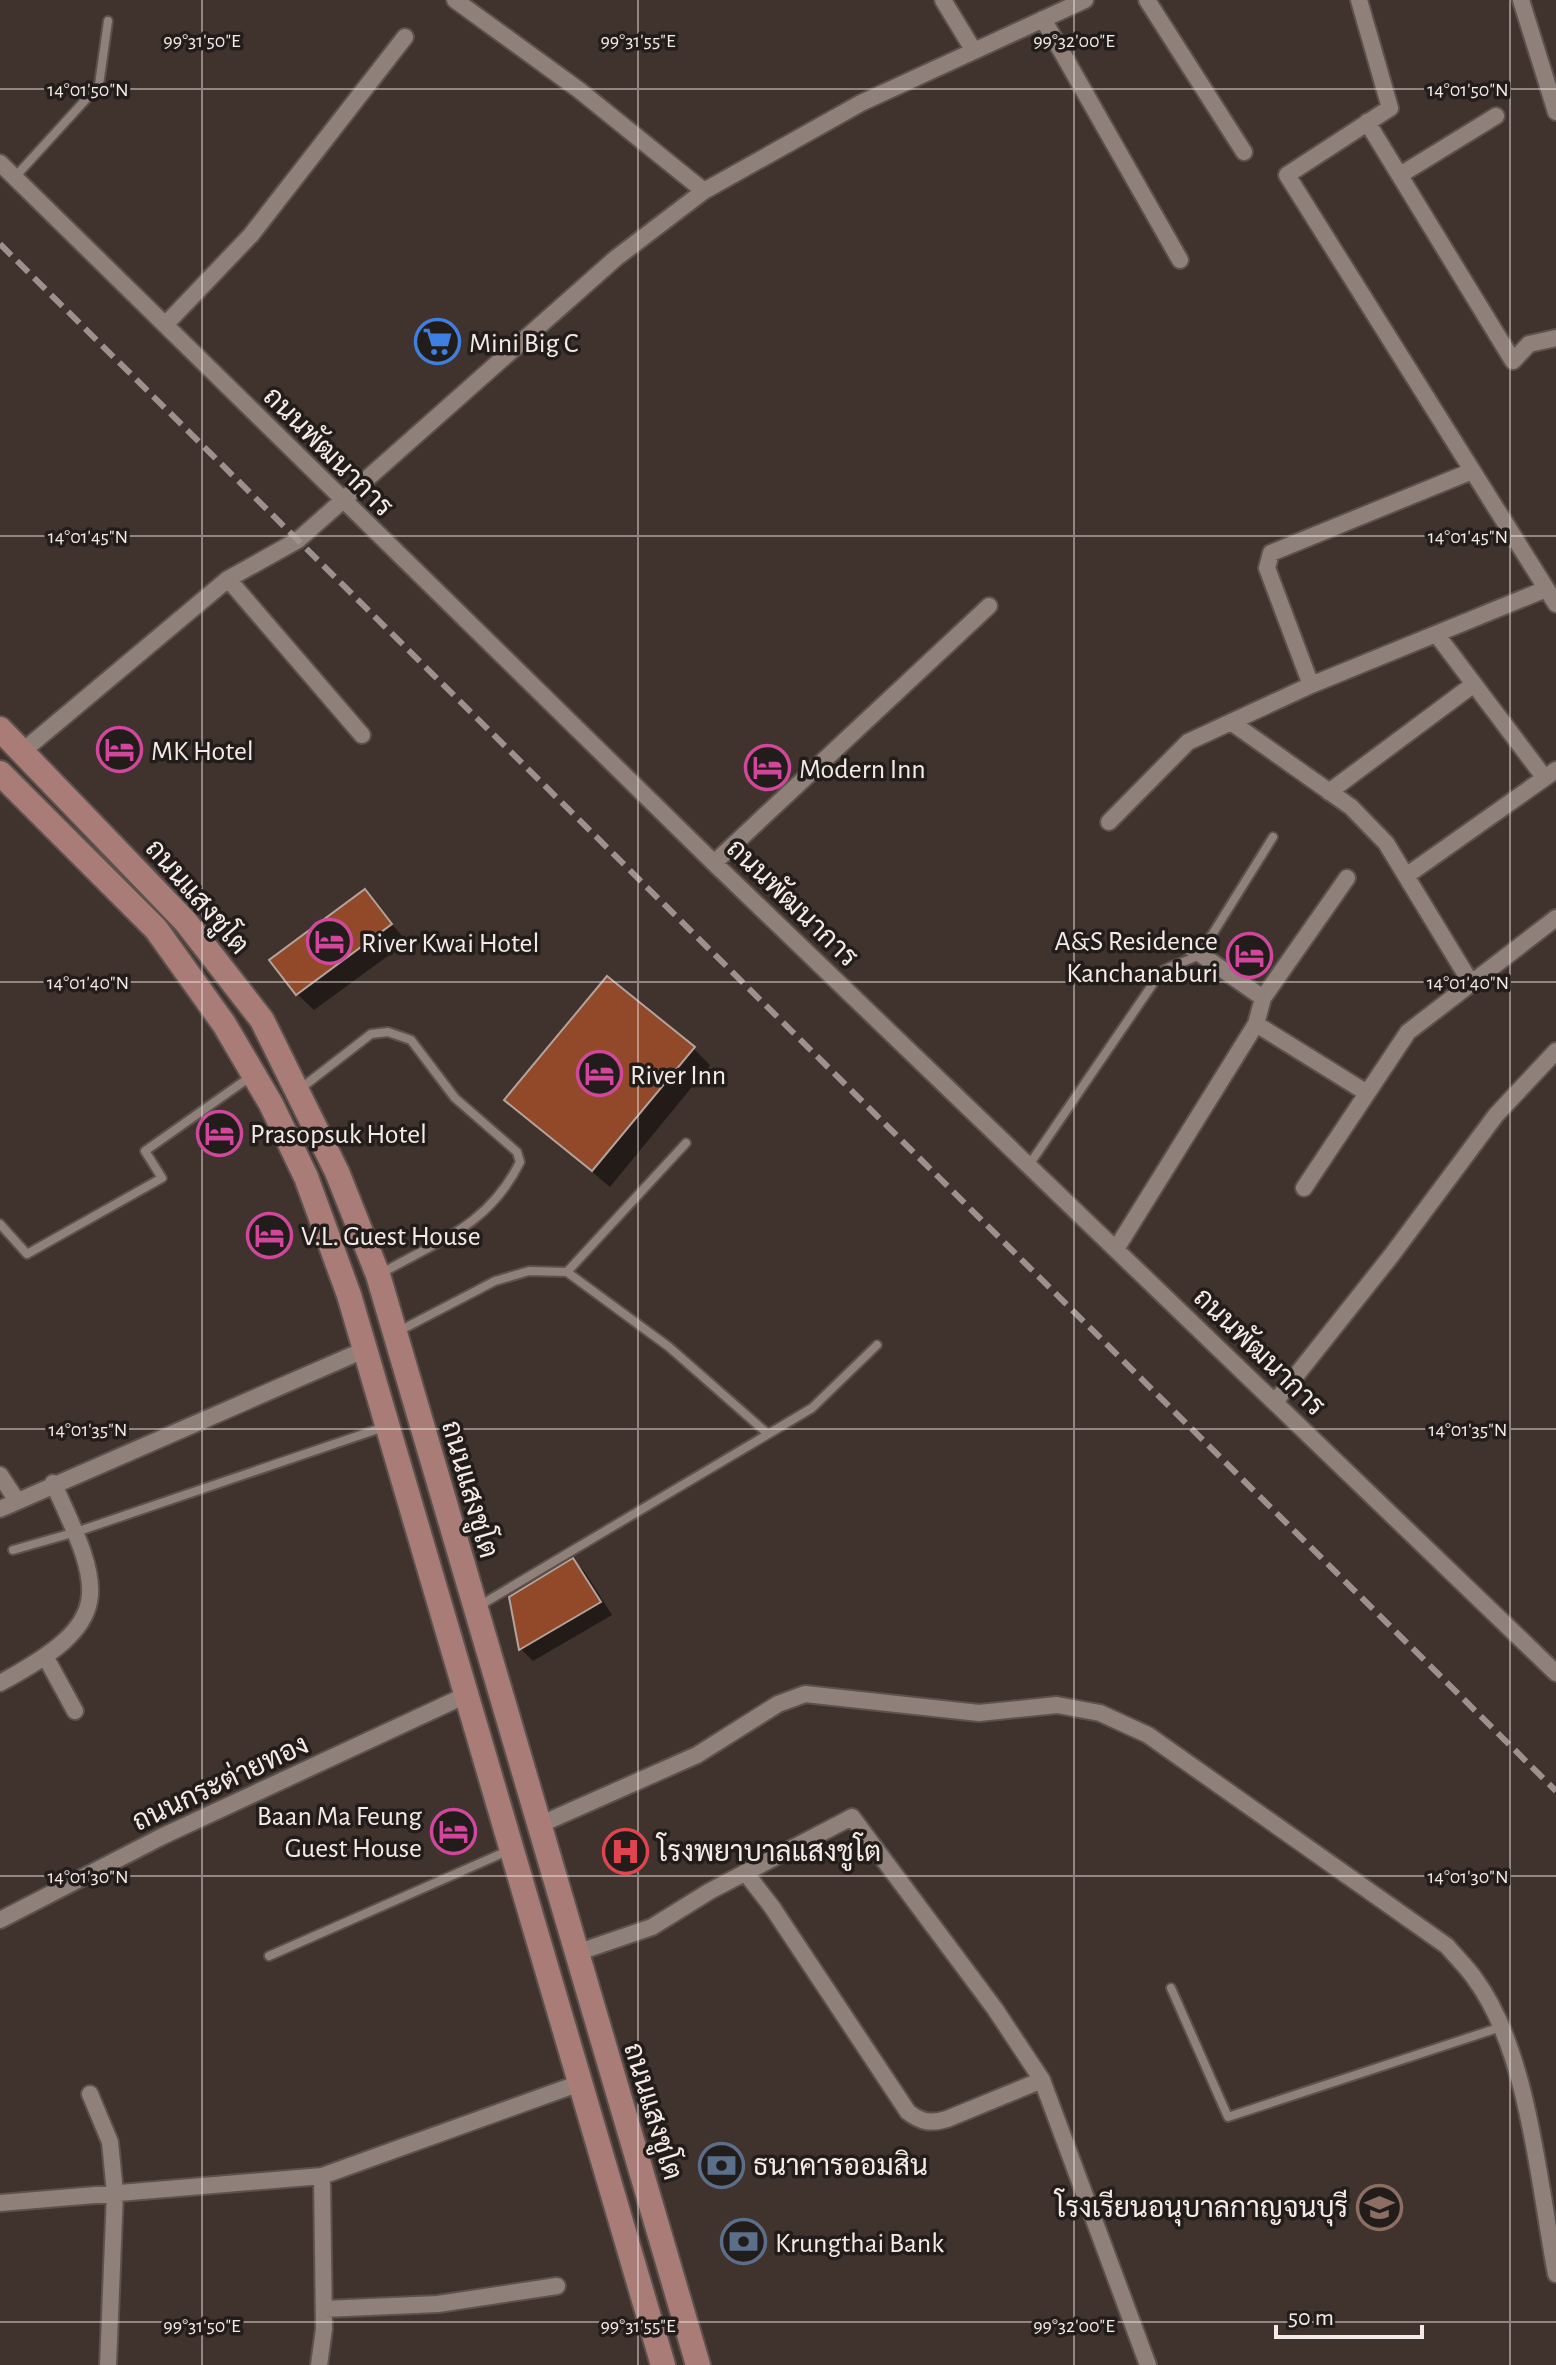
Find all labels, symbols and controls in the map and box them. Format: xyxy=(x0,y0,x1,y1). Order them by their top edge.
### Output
text: 99°31'50"E xyxy=(163,31,241,51)
text: 99°31'55"E xyxy=(600,31,676,51)
text: 99°32'00"E xyxy=(1033,31,1115,51)
text: 14°01'50"N xyxy=(47,80,129,100)
text: 14°01'50"N xyxy=(1427,80,1509,100)
supermarket icon: Mini Big C xyxy=(414,318,462,366)
place label: Mini Big C xyxy=(469,330,578,358)
street label: ถนนพัฒนาการ xyxy=(258,378,402,522)
text: 14°01'45"N xyxy=(48,527,128,547)
text: 14°01'45"N xyxy=(1428,527,1508,547)
hotel icon: MK Hotel xyxy=(96,726,144,774)
place label: MK Hotel xyxy=(151,738,254,766)
hotel icon: Modern Inn xyxy=(744,744,792,792)
place label: Modern Inn xyxy=(799,756,926,784)
street label: ถนนแสงชูโต xyxy=(136,830,259,963)
street label: ถนนพัฒนาการ xyxy=(721,830,867,973)
hotel icon: River Kwai Hotel xyxy=(306,918,354,966)
place label: A&S Residence Kanchanaburi xyxy=(1054,928,1218,988)
place label: River Kwai Hotel xyxy=(361,930,539,958)
hotel icon: A&S Residence Kanchanaburi xyxy=(1225,932,1273,980)
text: 14°01'40"N xyxy=(47,973,129,993)
text: 14°01'40"N xyxy=(1427,973,1509,993)
hotel icon: River Inn xyxy=(575,1050,623,1098)
place label: River Inn xyxy=(630,1062,726,1090)
hotel icon: Prasopsuk Hotel xyxy=(195,1109,243,1157)
place label: Prasopsuk Hotel xyxy=(250,1121,427,1149)
hotel icon: V.L. Guest House xyxy=(246,1211,294,1259)
place label: V.L. Guest House xyxy=(301,1223,481,1251)
street label: ถนนพัฒนาการ xyxy=(1188,1279,1334,1422)
street label: ถนนแสงชูโต xyxy=(432,1416,509,1563)
text: 14°01'35"N xyxy=(49,1420,127,1440)
text: 14°01'35"N xyxy=(1429,1420,1507,1440)
street label: ถนนกระต่ายทอง xyxy=(126,1726,313,1837)
place label: Baan Ma Feung Guest House xyxy=(257,1803,422,1863)
hotel icon: Baan Ma Feung Guest House xyxy=(429,1807,477,1855)
hospital icon: โรงพยาบาลแสงชูโต xyxy=(602,1827,650,1875)
place label: โรงพยาบาลแสงชูโต xyxy=(655,1832,881,1871)
text: 14°01'30"N xyxy=(47,1867,129,1887)
text: 14°01'30"N xyxy=(1427,1867,1509,1887)
street label: ถนนแสงชูโต xyxy=(614,2038,693,2185)
bank icon: ธนาคารออมสิน xyxy=(698,2141,746,2189)
place label: ธนาคารออมสิน xyxy=(753,2149,928,2181)
school or university icon: โรงเรียนอนุบาลกาญจนบุรี xyxy=(1355,2183,1403,2231)
place label: โรงเรียนอนุบาลกาญจนบุรี xyxy=(1053,2188,1348,2227)
bank icon: Krungthai Bank xyxy=(720,2218,768,2266)
place label: Krungthai Bank xyxy=(775,2230,944,2258)
scale bar xyxy=(1276,2289,1422,2339)
text: 50 m xyxy=(1288,2306,1334,2330)
text: 99°31'50"E xyxy=(163,2316,241,2336)
text: 99°31'55"E xyxy=(600,2316,676,2336)
text: 99°32'00"E xyxy=(1033,2316,1115,2336)

